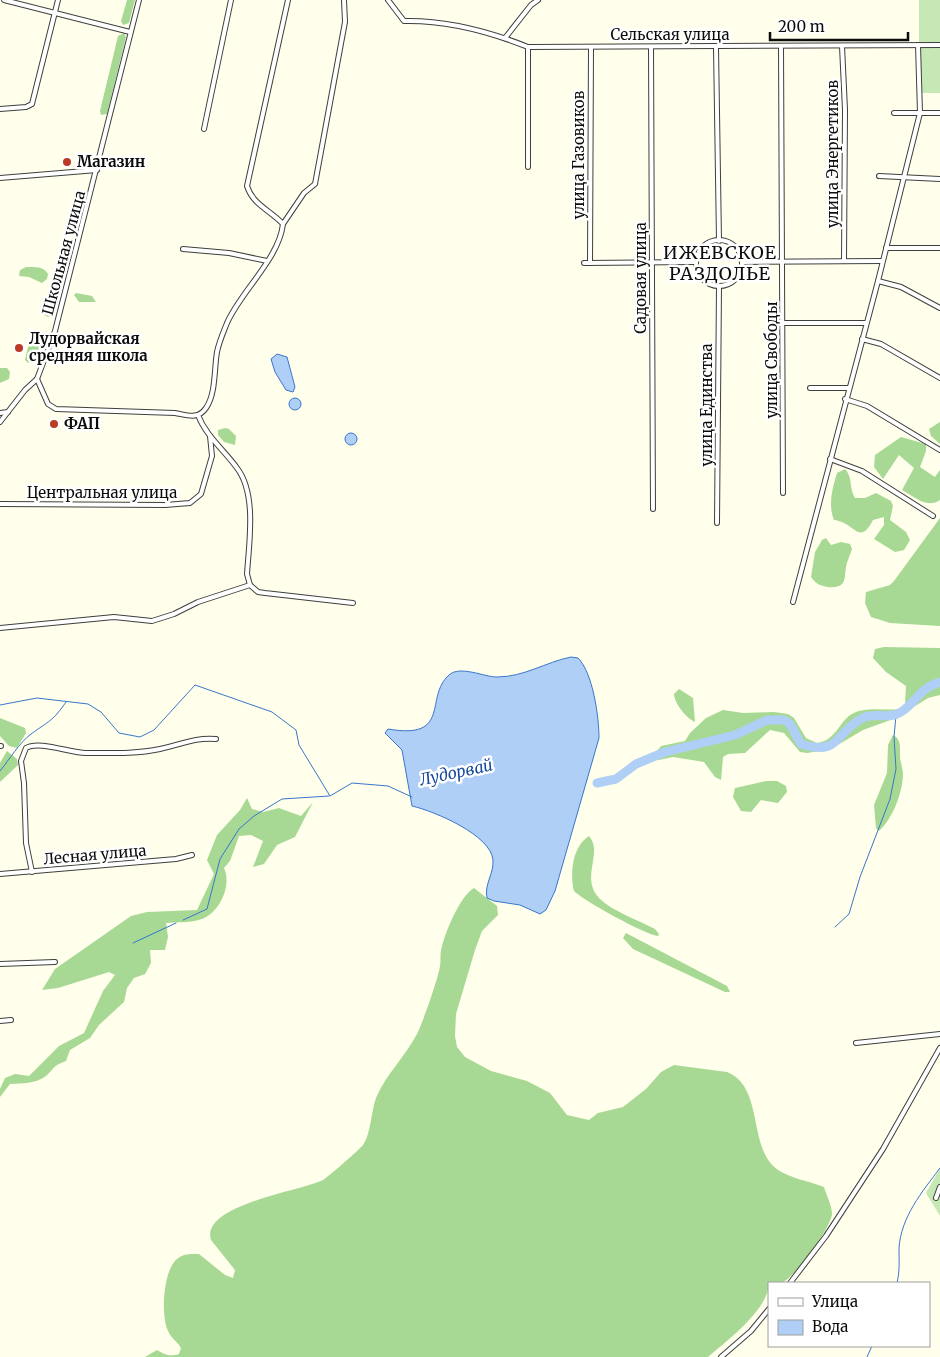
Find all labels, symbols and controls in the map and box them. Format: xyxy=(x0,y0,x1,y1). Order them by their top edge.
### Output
scale bar xyxy=(770,10,908,42)
text: 200 m xyxy=(778,17,825,36)
street label: Сельская улица xyxy=(611,25,729,44)
street label: улица Энергетиков xyxy=(823,80,842,228)
street label: улица Газовиков xyxy=(569,91,588,219)
place label: Магазин xyxy=(77,152,146,171)
marker: Магазин xyxy=(61,156,73,168)
street label: Школьная улица xyxy=(38,188,89,317)
street label: Садовая улица xyxy=(631,222,650,334)
district label: ИЖЕВСКОЕ РАЗДОЛЬЕ xyxy=(663,241,777,285)
street label: улица Свободы xyxy=(762,301,781,419)
place label: Лудорвайская средняя школа xyxy=(29,329,148,365)
marker: Лудорвайская средняя школа xyxy=(13,342,25,354)
street label: улица Единства xyxy=(697,344,716,466)
place label: ФАП xyxy=(64,414,100,433)
marker: ФАП xyxy=(48,418,60,430)
street label: Центральная улица xyxy=(27,483,177,502)
water label: Лудорвай xyxy=(417,754,494,790)
street label: Лесная улица xyxy=(43,841,147,868)
legend xyxy=(768,1282,930,1347)
text: Улица xyxy=(811,1292,858,1311)
text: Вода xyxy=(812,1317,848,1336)

